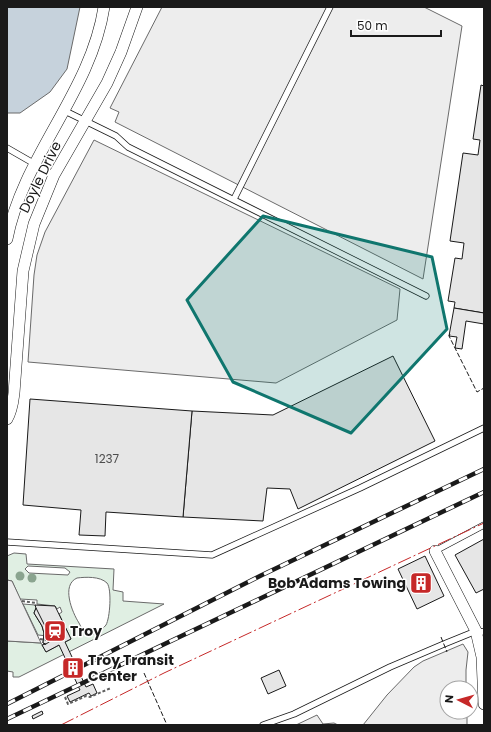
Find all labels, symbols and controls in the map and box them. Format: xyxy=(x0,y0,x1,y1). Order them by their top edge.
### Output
scale bar xyxy=(351,12,441,38)
text: 50 m xyxy=(357,17,388,34)
street label: Doyle Drive xyxy=(14,137,66,216)
house number: 1237 xyxy=(95,450,120,467)
building icon: Bob Adams Towing xyxy=(408,570,434,596)
place label: Bob Adams Towing xyxy=(268,573,406,593)
station icon: Troy xyxy=(42,618,68,644)
place label: Troy xyxy=(70,621,102,641)
place label: Troy Transit Center xyxy=(88,650,174,686)
building icon: Troy Transit Center xyxy=(60,655,86,681)
north arrow xyxy=(439,680,479,720)
text: N xyxy=(441,694,457,704)

